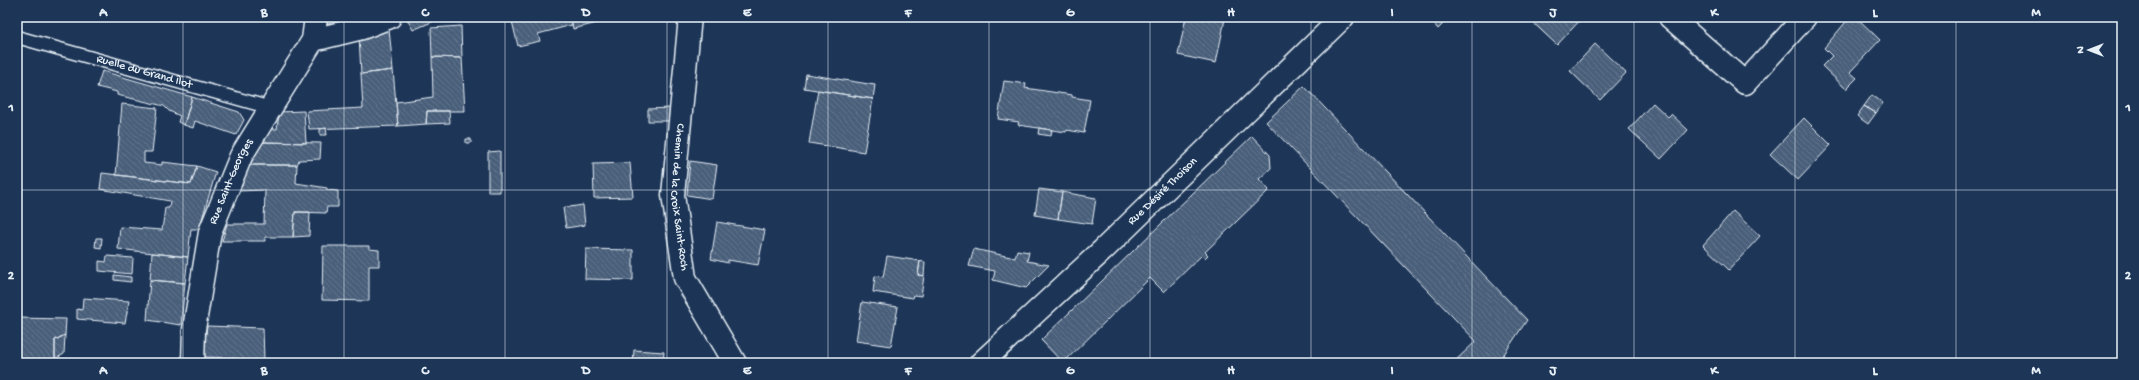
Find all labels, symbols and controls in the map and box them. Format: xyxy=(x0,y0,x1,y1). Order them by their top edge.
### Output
text: A xyxy=(98,6,108,21)
text: B xyxy=(260,6,269,21)
text: C xyxy=(420,6,430,21)
text: D xyxy=(581,6,591,21)
text: E xyxy=(743,6,752,21)
text: F xyxy=(904,6,913,21)
text: G xyxy=(1066,6,1075,21)
text: H xyxy=(1227,6,1235,21)
text: I xyxy=(1390,6,1394,21)
text: J xyxy=(1549,6,1558,21)
text: K xyxy=(1709,6,1719,21)
text: L xyxy=(1873,6,1879,21)
text: M xyxy=(2031,6,2041,21)
north arrow xyxy=(2069,30,2109,70)
text: N xyxy=(2075,46,2087,54)
street label: Ruelle du Grand Îlot xyxy=(95,52,195,93)
text: 1 xyxy=(7,101,14,116)
text: 1 xyxy=(2124,101,2131,116)
street label: Chemin de la Croix Saint-Roch xyxy=(666,123,691,272)
street label: Rue Saint-Georges xyxy=(207,136,257,227)
street label: Rue Désiré Thoison xyxy=(1125,155,1201,229)
text: 2 xyxy=(8,269,15,284)
text: 2 xyxy=(2125,269,2132,284)
text: A xyxy=(98,364,108,379)
text: B xyxy=(260,364,269,379)
text: C xyxy=(420,364,430,379)
text: D xyxy=(581,364,591,379)
text: E xyxy=(743,364,752,379)
text: F xyxy=(904,364,913,379)
text: G xyxy=(1066,364,1075,379)
text: H xyxy=(1227,364,1235,379)
text: I xyxy=(1390,364,1394,379)
text: J xyxy=(1549,364,1558,379)
text: K xyxy=(1709,364,1719,379)
text: L xyxy=(1873,364,1879,379)
text: M xyxy=(2031,364,2041,379)

